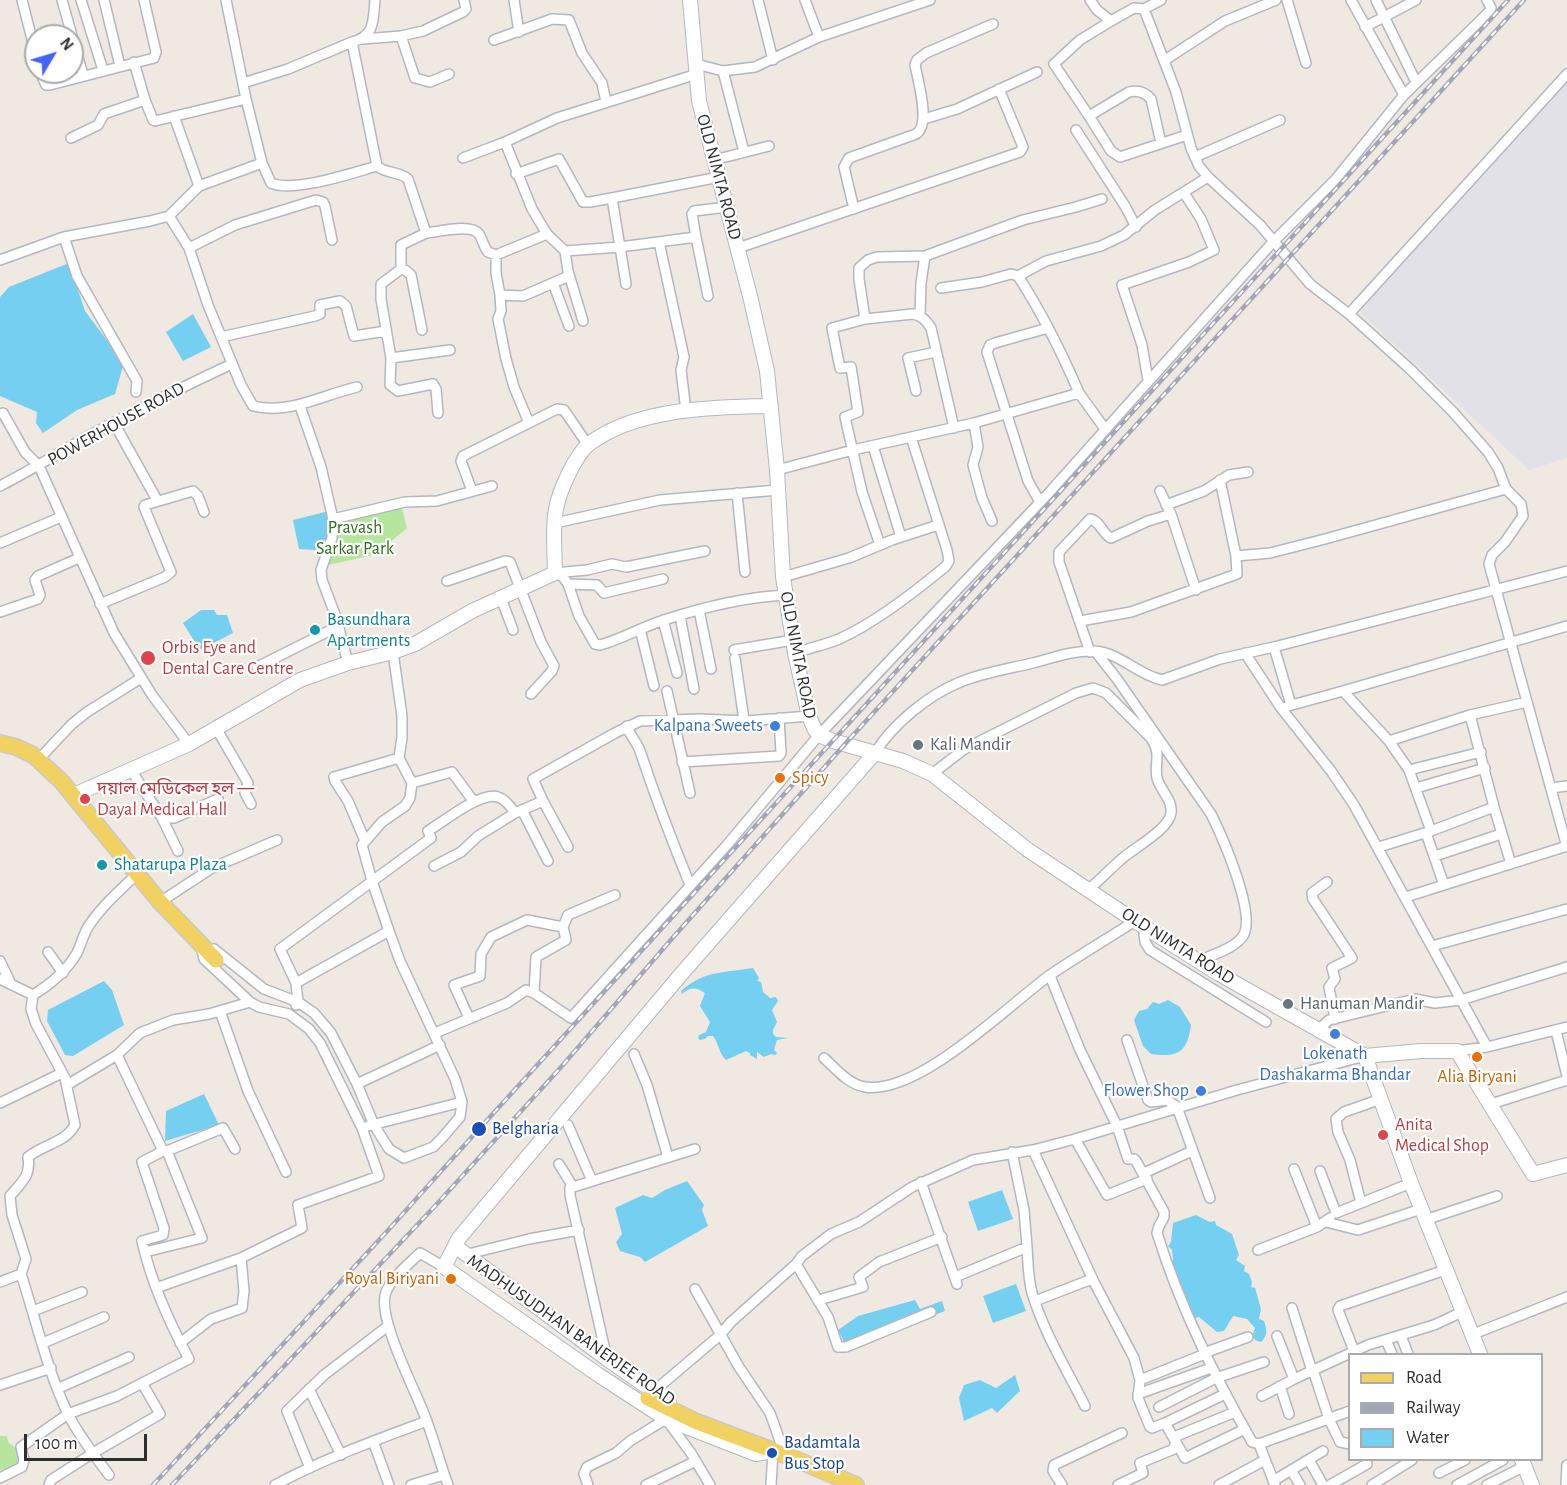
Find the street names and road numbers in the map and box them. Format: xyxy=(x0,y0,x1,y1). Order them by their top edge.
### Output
street label: OLD NIMTA ROAD xyxy=(692,112,746,242)
street label: POWERHOUSE ROAD xyxy=(44,377,188,471)
street label: OLD NIMTA ROAD xyxy=(775,590,821,720)
street label: OLD NIMTA ROAD xyxy=(1118,903,1238,989)
street label: MADHUSUDHAN BANERJEE ROAD xyxy=(463,1250,679,1410)

